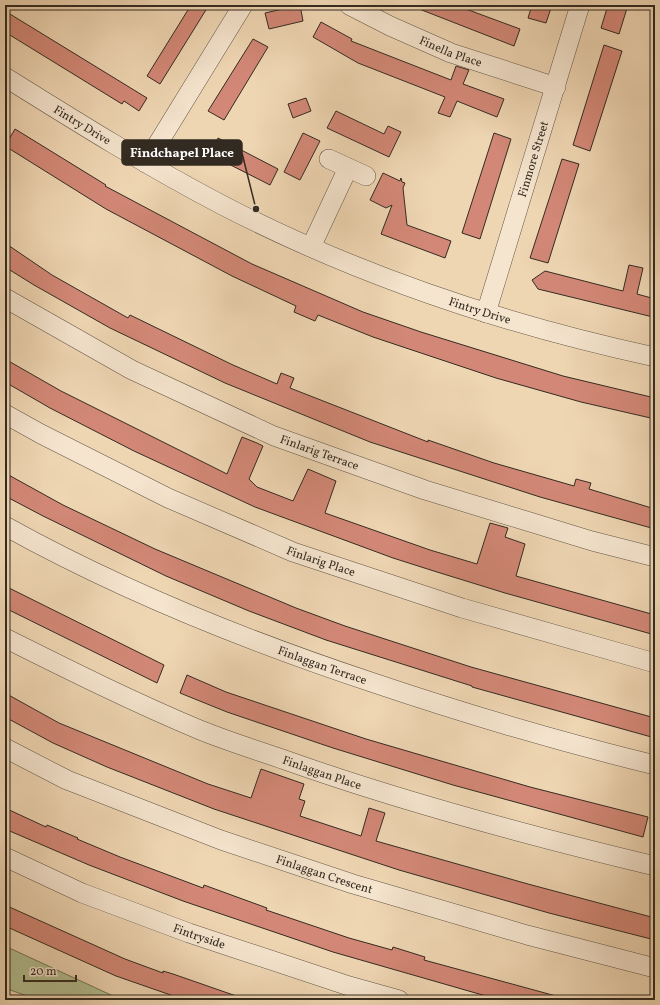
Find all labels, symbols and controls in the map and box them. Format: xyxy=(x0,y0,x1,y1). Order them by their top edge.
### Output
street label: Finella Place xyxy=(416,33,484,72)
street label: Fintry Drive xyxy=(50,102,114,150)
street label: Finmore Street xyxy=(515,119,553,199)
callout: Findchapel Place xyxy=(122,140,242,165)
text: Findchapel Place xyxy=(130,145,234,163)
street label: Fintry Drive xyxy=(446,294,513,329)
street label: Finlarig Terrace xyxy=(278,432,361,475)
street label: Finlarig Place xyxy=(284,543,357,581)
street label: Finlaggan Terrace xyxy=(275,643,369,689)
street label: Finlaggan Place xyxy=(280,753,364,794)
street label: Finlaggan Crescent xyxy=(274,852,374,898)
street label: Fintryside xyxy=(171,921,227,954)
scale bar xyxy=(24,957,76,983)
text: 20 m xyxy=(30,964,57,980)

